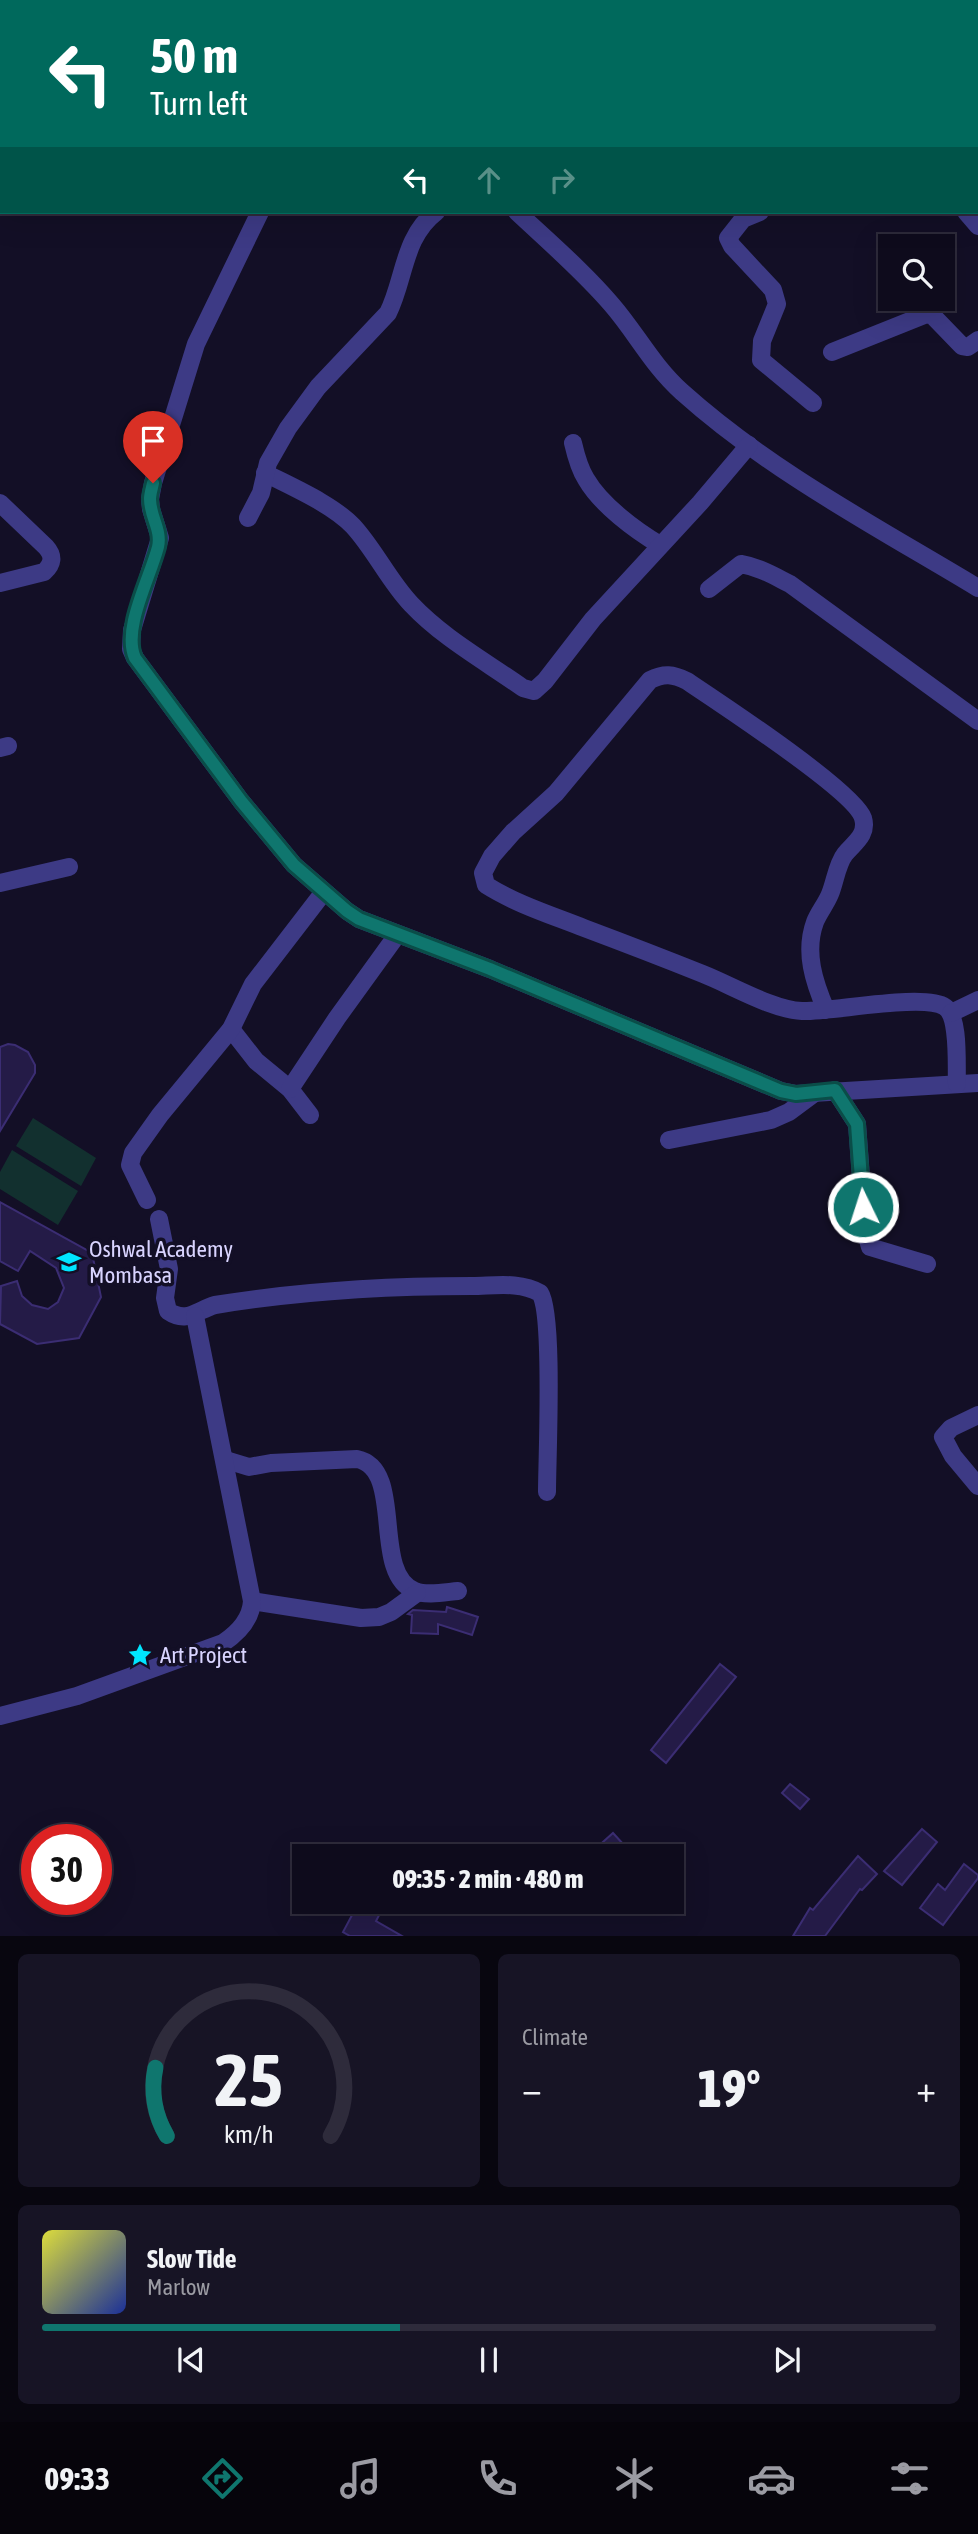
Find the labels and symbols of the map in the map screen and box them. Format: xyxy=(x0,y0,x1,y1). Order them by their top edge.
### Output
pin xyxy=(123,411,183,483)
position arrow xyxy=(826,1170,900,1244)
place label: Oshwal Academy Mombasa xyxy=(89,1236,233,1288)
school or university icon: Oshwal Academy Mombasa xyxy=(55,1248,83,1276)
place icon: Art Project xyxy=(126,1641,154,1669)
place label: Art Project xyxy=(160,1642,247,1668)
speed limit sign: 30 xyxy=(21,1824,112,1915)

